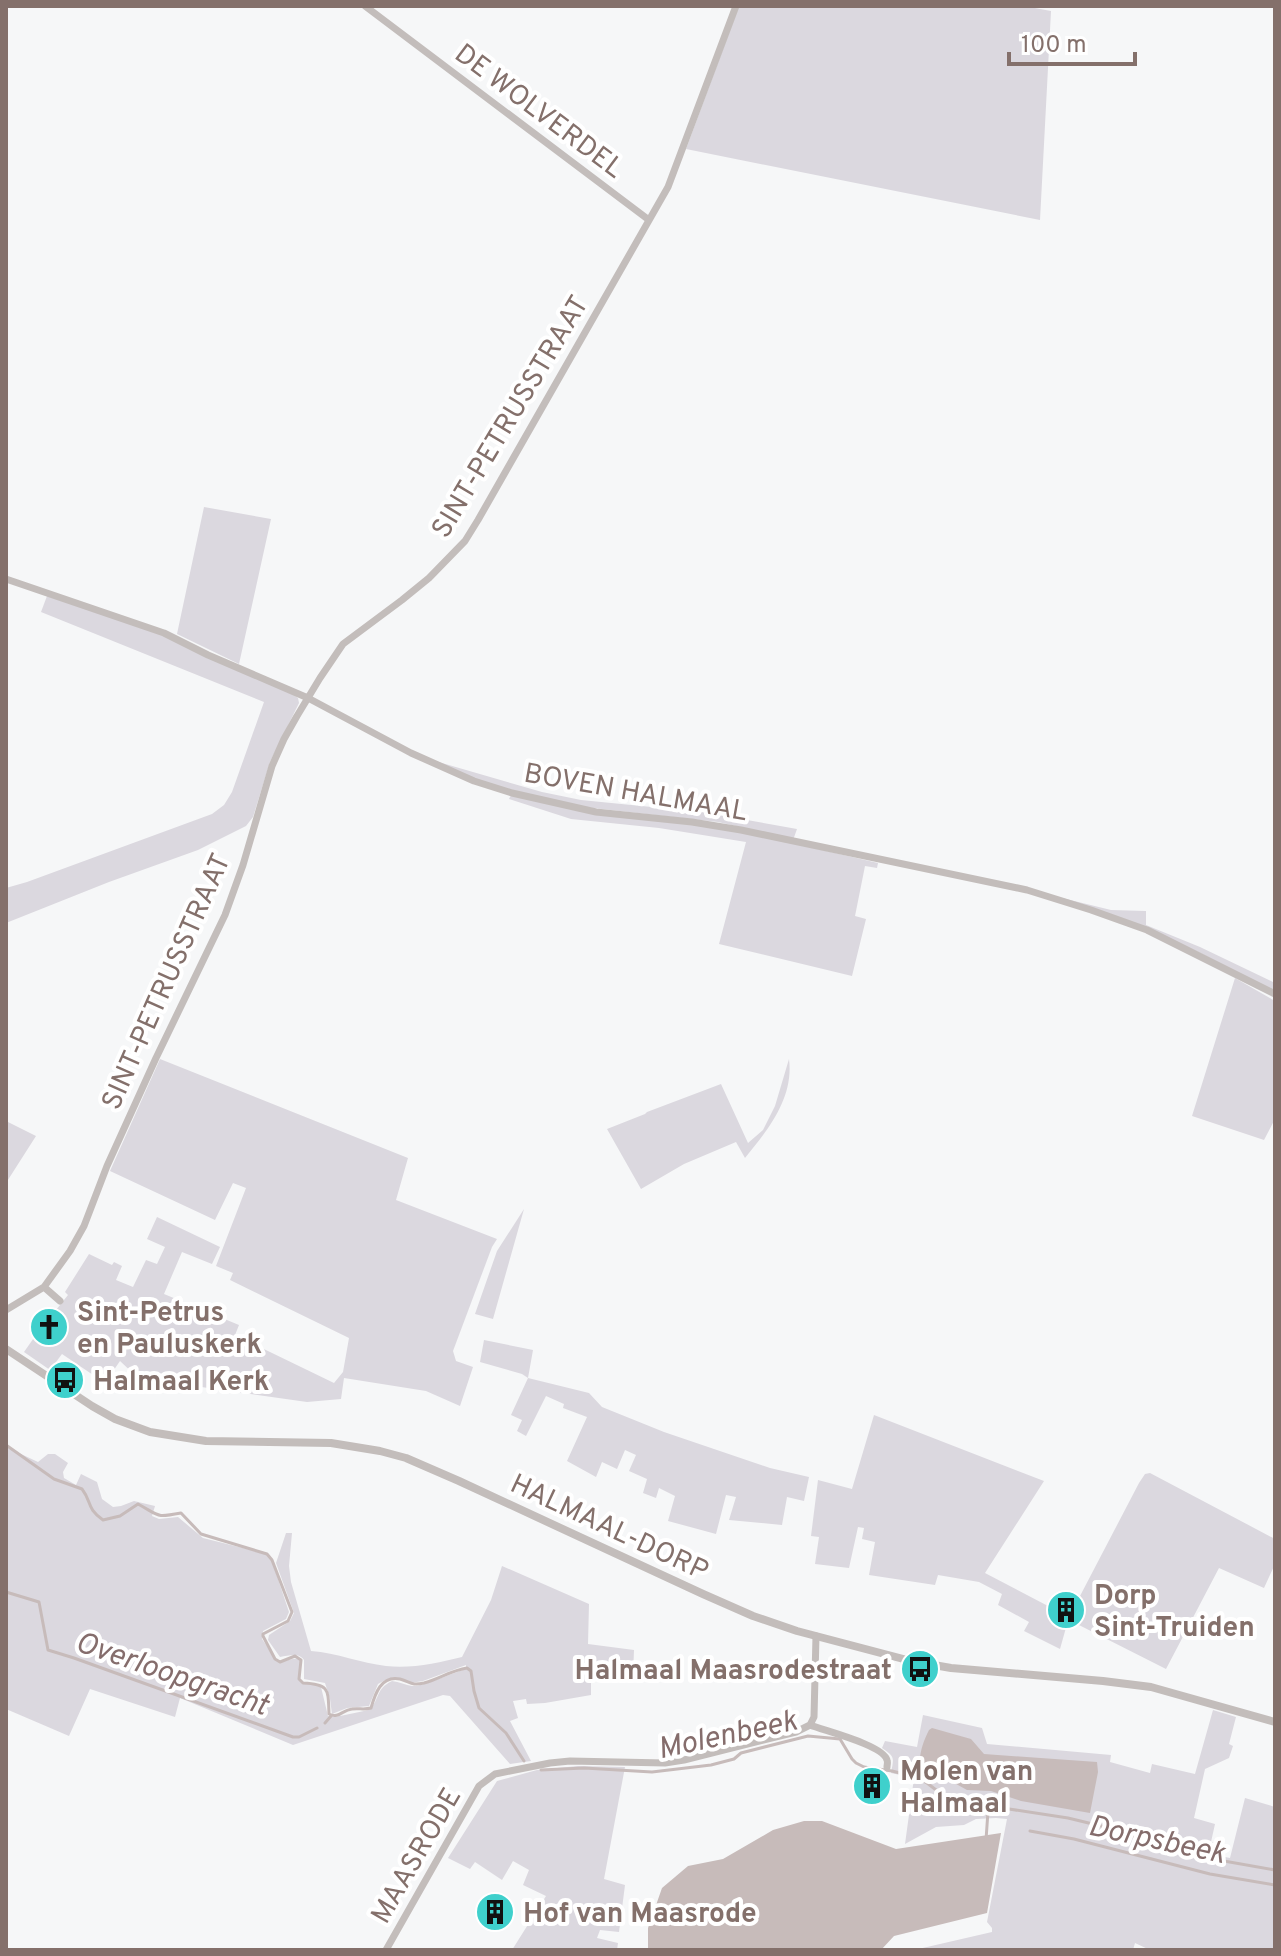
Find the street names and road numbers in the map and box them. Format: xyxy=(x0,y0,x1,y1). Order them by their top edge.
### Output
street label: DE WOLVERDEL xyxy=(446,37,630,188)
street label: SINT-PETRUSSTRAAT xyxy=(425,290,598,545)
street label: BOVEN HALMAAL xyxy=(521,757,750,831)
street label: SINT-PETRUSSTRAAT xyxy=(95,848,240,1116)
street label: HALMAAL-DORP xyxy=(504,1467,714,1590)
street label: MAASRODE xyxy=(364,1782,471,1931)

